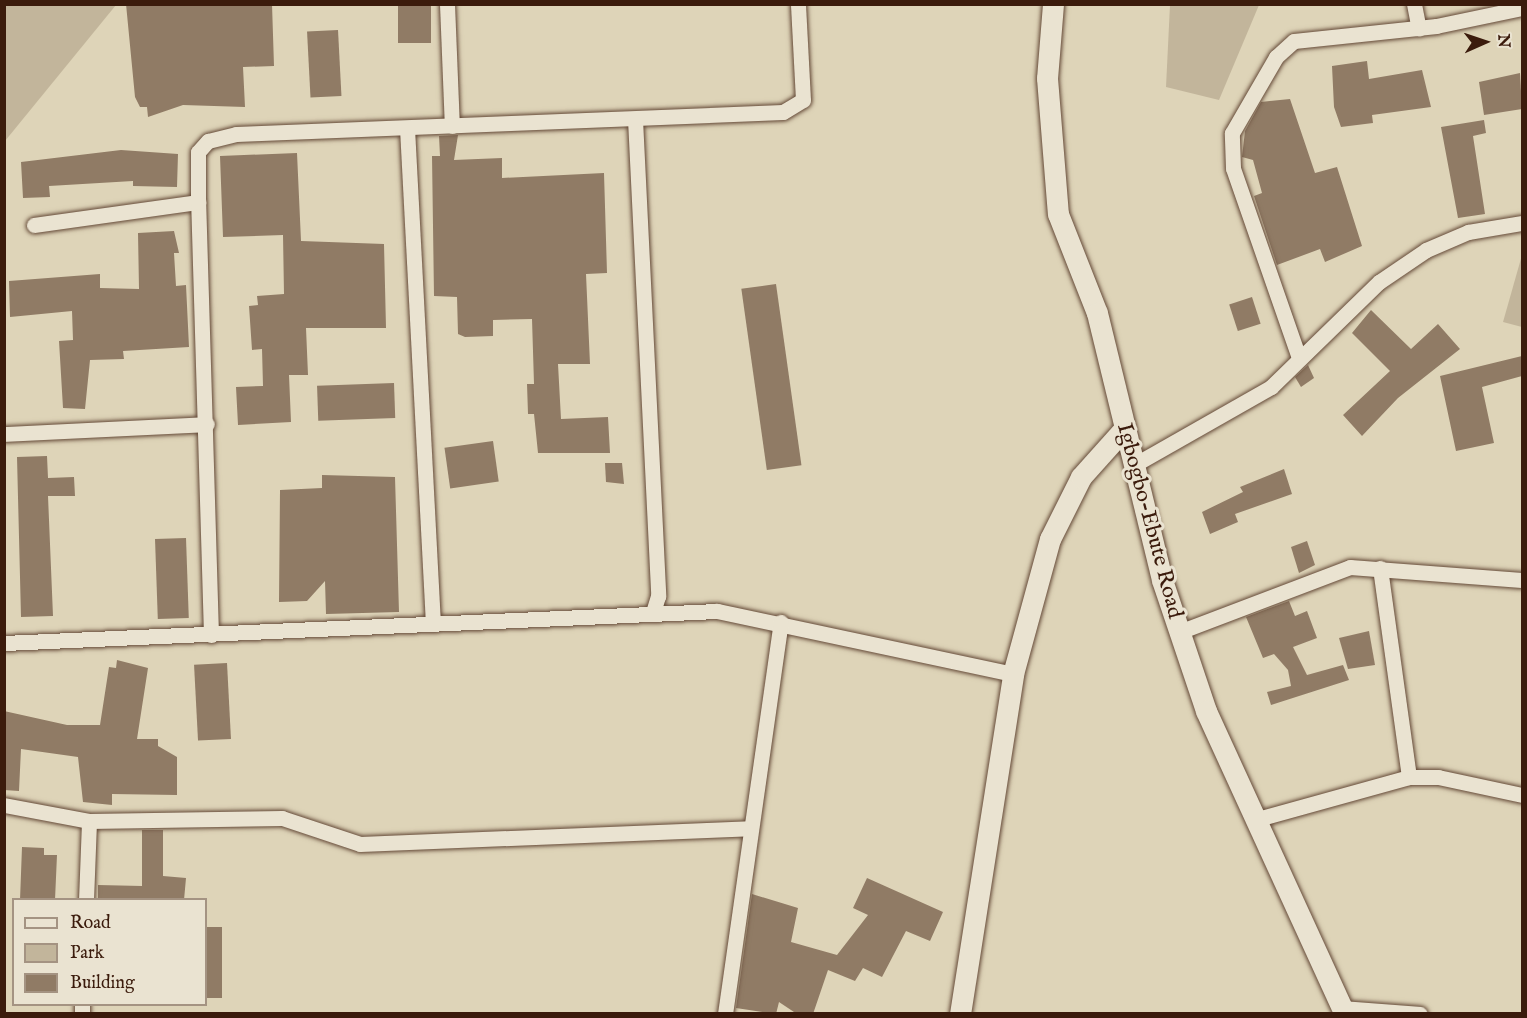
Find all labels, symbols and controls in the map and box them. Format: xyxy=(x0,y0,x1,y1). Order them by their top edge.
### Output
north arrow xyxy=(1455,12,1515,72)
text: N xyxy=(1493,34,1513,48)
street label: Igbogbo-Ebute Road xyxy=(1110,420,1188,622)
legend xyxy=(12,898,207,1006)
text: Road xyxy=(70,912,111,935)
text: Park xyxy=(70,942,104,965)
text: Building xyxy=(70,972,135,995)

